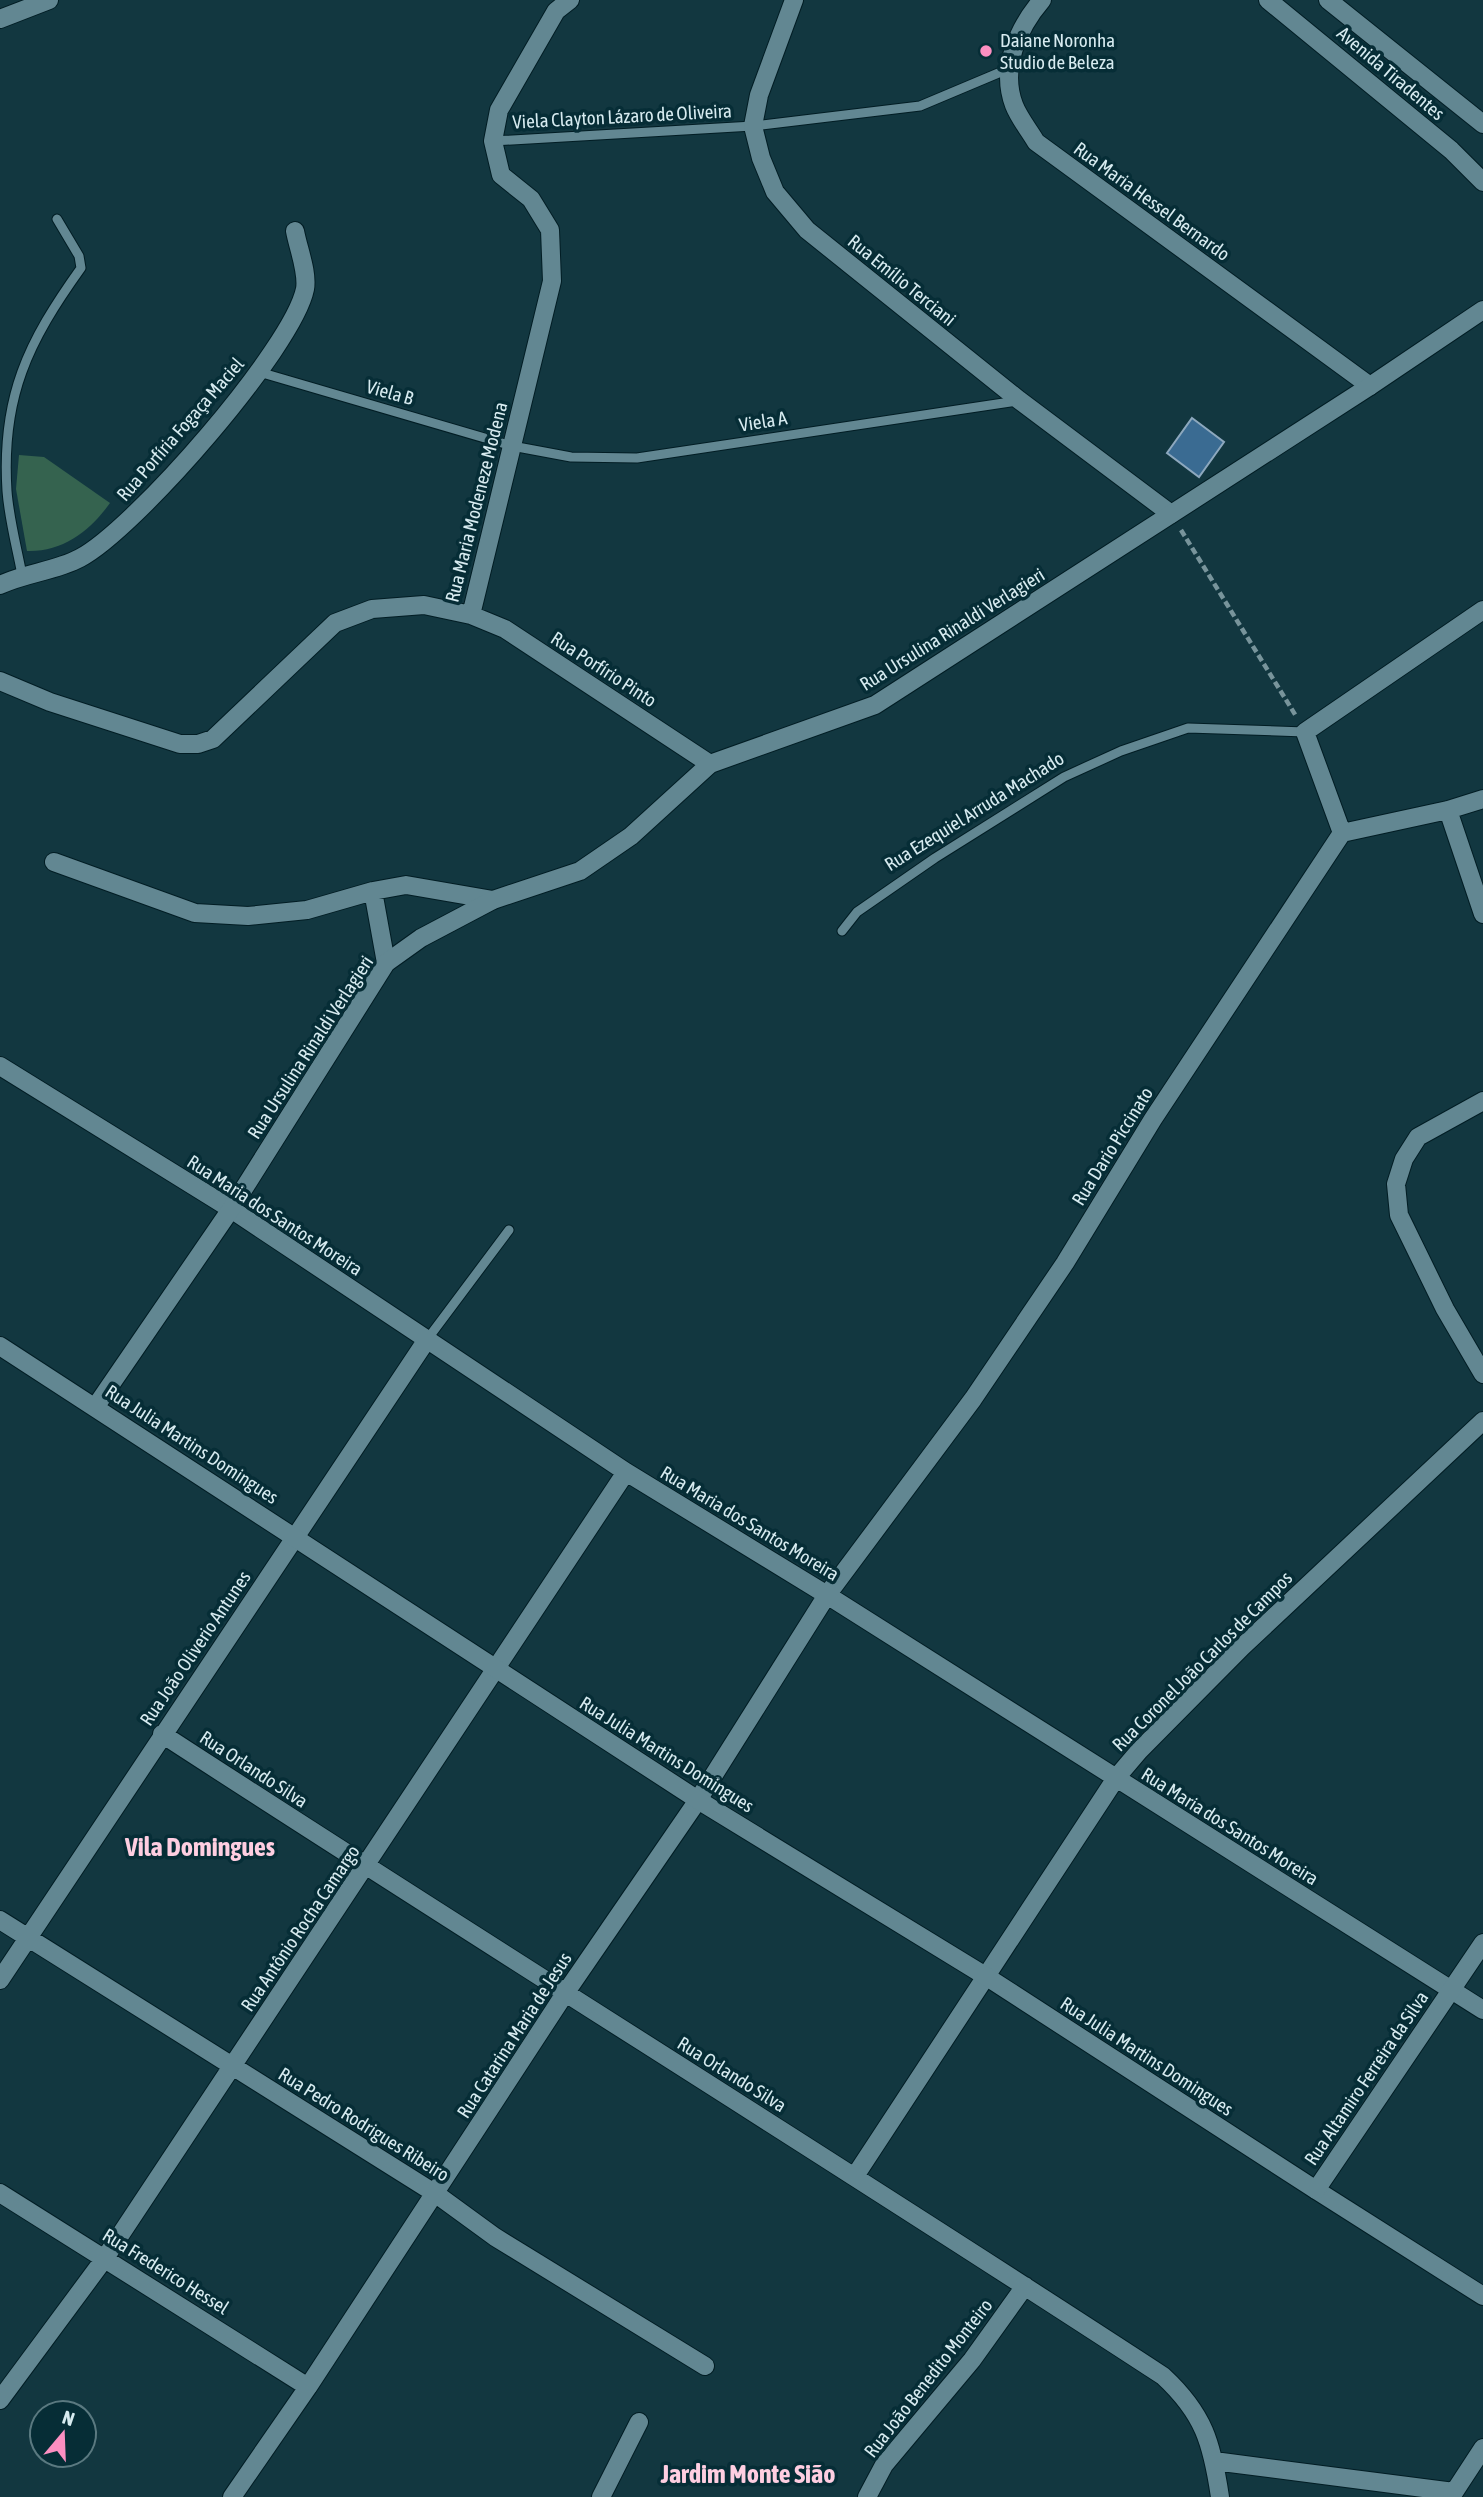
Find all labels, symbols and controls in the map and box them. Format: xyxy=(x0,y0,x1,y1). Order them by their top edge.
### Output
street label: Avenida Tiradentes xyxy=(1333,22,1449,125)
place label: Daiane Noronha Studio de Beleza xyxy=(1000,29,1115,73)
marker: Daiane Noronha Studio de Beleza xyxy=(978,43,994,59)
street label: Viela Clayton Lázaro de Oliveira xyxy=(512,99,732,133)
street label: Rua Maria Hessel Bernardo xyxy=(1070,137,1234,265)
street label: Rua Emílio Terciani xyxy=(844,230,960,330)
street label: Rua Porfíria Fogaça Maciel xyxy=(112,353,248,505)
street label: Viela B xyxy=(364,375,416,409)
street label: Rua Maria Modeneze Modena xyxy=(440,400,512,604)
street label: Viela A xyxy=(738,406,789,436)
street label: Rua Ursulina Rinaldi Verlagieri xyxy=(856,563,1048,695)
street label: Rua Porfírio Pinto xyxy=(547,627,661,711)
street label: Rua Ezequiel Arruda Machado xyxy=(880,747,1068,875)
street label: Rua Ursulina Rinaldi Verlagieri xyxy=(243,951,377,1143)
street label: Rua Dario Piccinato xyxy=(1067,1083,1157,1209)
street label: Rua Maria dos Santos Moreira xyxy=(183,1150,367,1280)
street label: Rua Julia Martins Domingues xyxy=(102,1380,283,1508)
street label: Rua Maria dos Santos Moreira xyxy=(657,1461,843,1585)
street label: Rua João Oliverio Antunes xyxy=(135,1566,255,1729)
street label: Rua Coronel João Carlos de Campos xyxy=(1108,1566,1297,1755)
street label: Rua Julia Martins Domingues xyxy=(576,1691,758,1817)
street label: Rua Orlando Silva xyxy=(196,1726,312,1812)
street label: Rua Maria dos Santos Moreira xyxy=(1138,1763,1322,1889)
district label: Vila Domingues xyxy=(124,1832,275,1862)
street label: Rua Antônio Rocha Camargo xyxy=(236,1841,364,2015)
street label: Rua Catarina Maria de Jesus xyxy=(452,1948,576,2122)
street label: Rua Altamiro Ferreira da Silva xyxy=(1300,1987,1432,2169)
street label: Rua Julia Martins Domingues xyxy=(1057,1992,1238,2120)
street label: Rua Orlando Silva xyxy=(674,2032,790,2116)
street label: Rua Pedro Rodrigues Ribeiro xyxy=(275,2062,453,2186)
street label: Rua Frederico Hessel xyxy=(99,2223,233,2319)
street label: Rua João Benedito Monteiro xyxy=(859,2294,997,2462)
north arrow xyxy=(28,2399,98,2469)
text: N xyxy=(60,2406,77,2430)
district label: Jardim Monte Sião xyxy=(660,2459,835,2489)

